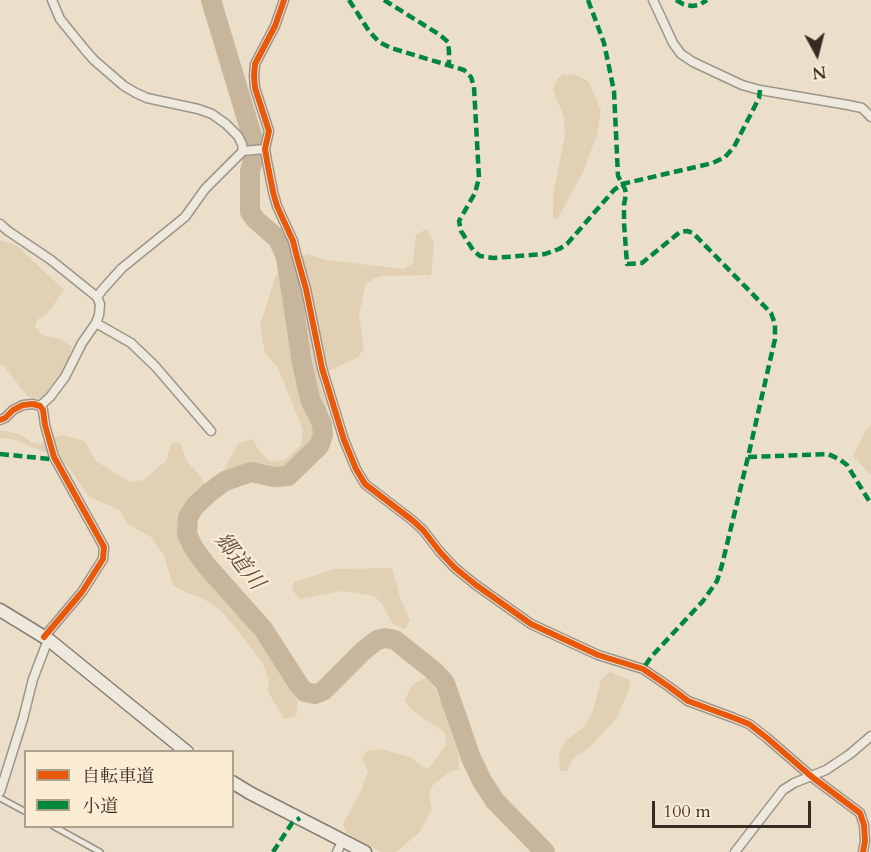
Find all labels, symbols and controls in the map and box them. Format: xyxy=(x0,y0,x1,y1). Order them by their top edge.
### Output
north arrow xyxy=(787,24,847,84)
text: N xyxy=(811,60,827,84)
water label: 郷道川 xyxy=(207,528,269,596)
legend xyxy=(24,750,234,828)
text: 自転車道 xyxy=(82,764,154,789)
scale bar xyxy=(655,789,814,827)
text: 小道 xyxy=(82,794,118,819)
text: 100 m xyxy=(663,799,711,824)

